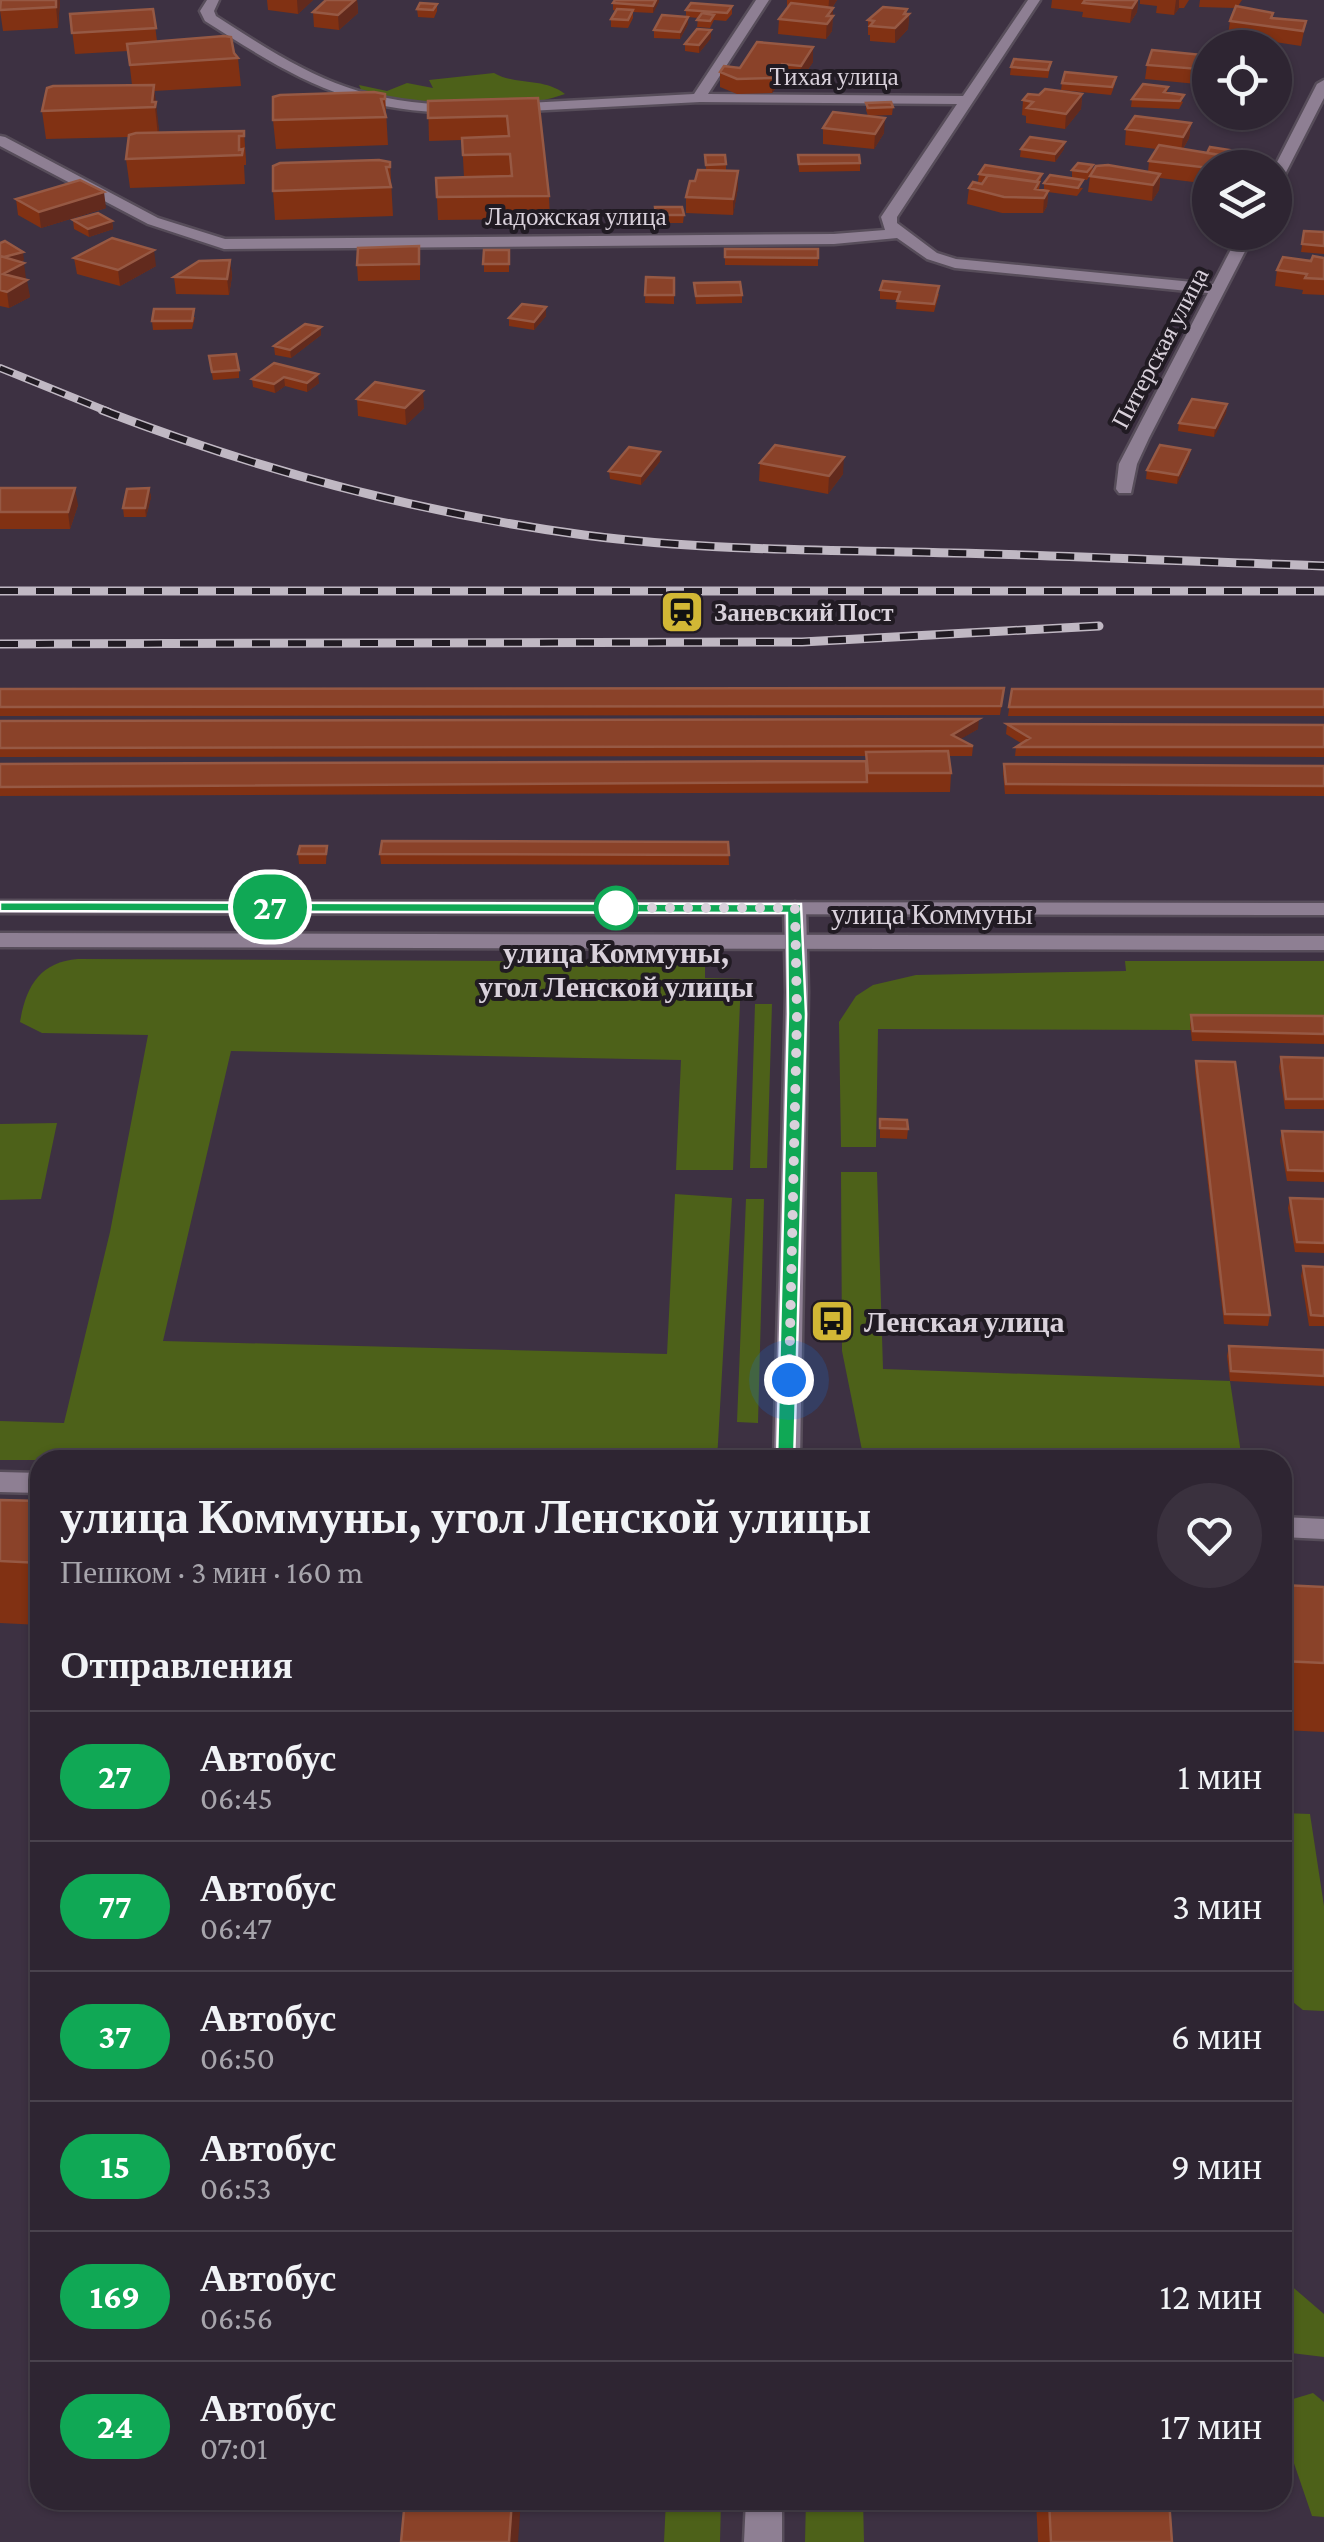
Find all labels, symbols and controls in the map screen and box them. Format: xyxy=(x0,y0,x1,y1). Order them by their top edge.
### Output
map controls xyxy=(1192,30,1292,250)
button: locate xyxy=(1192,30,1292,130)
street label: Тихая улица xyxy=(769,63,899,90)
button: layers xyxy=(1192,150,1292,250)
street label: Ладожская улица xyxy=(485,203,667,230)
street label: Питерская улица xyxy=(1106,263,1214,433)
station icon: Заневский Пост xyxy=(659,589,705,635)
place label: Заневский Пост xyxy=(714,599,893,626)
line badge: 27 xyxy=(225,874,315,940)
marker: улица Коммуны, угол Ленской улицы xyxy=(595,887,637,929)
text: 27 xyxy=(253,888,287,927)
street label: улица Коммуны xyxy=(831,897,1033,930)
place label: улица Коммуны, угол Ленской улицы xyxy=(478,936,754,1003)
bus stop icon: Ленская улица xyxy=(809,1298,855,1344)
place label: Ленская улица xyxy=(864,1305,1065,1338)
your location xyxy=(764,1355,814,1405)
button: heart xyxy=(1157,1483,1262,1588)
text: улица Коммуны, угол Ленской улицы xyxy=(60,1490,871,1543)
text: Пешком · 3 мин · 160 m xyxy=(60,1554,363,1590)
text: Отправления xyxy=(60,1644,293,1686)
text: Автобус xyxy=(200,1737,336,1779)
text: 1 мин xyxy=(1178,1755,1262,1797)
text: 27 xyxy=(98,1757,132,1796)
text: 06:45 xyxy=(200,1780,273,1816)
text: Автобус xyxy=(200,1867,336,1909)
text: 3 мин xyxy=(1172,1885,1262,1927)
text: 77 xyxy=(98,1887,132,1926)
text: 06:47 xyxy=(200,1910,272,1946)
text: Автобус xyxy=(200,1997,336,2039)
text: 6 мин xyxy=(1171,2015,1262,2057)
text: 37 xyxy=(98,2017,132,2056)
text: 06:50 xyxy=(200,2040,275,2076)
text: Автобус xyxy=(200,2127,336,2169)
text: 9 мин xyxy=(1171,2145,1262,2187)
text: 15 xyxy=(100,2147,130,2186)
text: 06:53 xyxy=(200,2170,271,2206)
text: Автобус xyxy=(200,2257,336,2299)
text: 12 мин xyxy=(1159,2275,1262,2317)
text: 169 xyxy=(90,2277,140,2316)
text: 06:56 xyxy=(200,2300,273,2336)
text: Автобус xyxy=(200,2387,336,2429)
text: 17 мин xyxy=(1160,2405,1262,2447)
text: 24 xyxy=(97,2407,133,2446)
text: 07:01 xyxy=(200,2430,268,2466)

